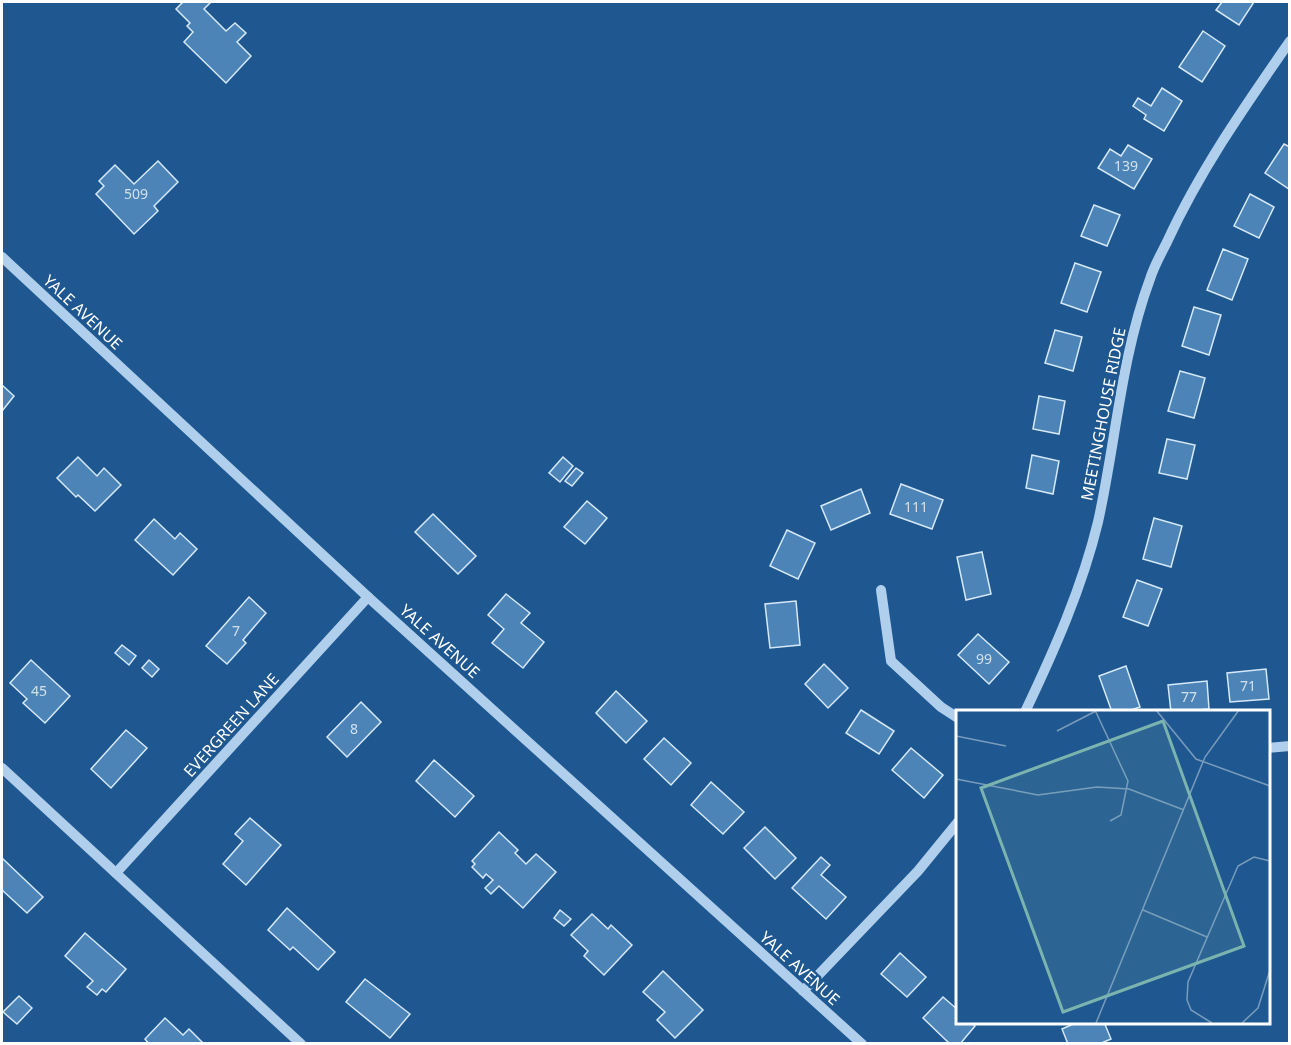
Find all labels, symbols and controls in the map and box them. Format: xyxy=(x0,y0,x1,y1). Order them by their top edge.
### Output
house number: 139 xyxy=(1114,156,1138,175)
house number: 509 xyxy=(124,184,148,203)
street label: YALE AVENUE xyxy=(39,270,127,354)
street label: MEETINGHOUSE RIDGE xyxy=(1075,326,1131,502)
house number: 111 xyxy=(904,497,928,516)
street label: YALE AVENUE xyxy=(395,599,485,683)
house number: 7 xyxy=(232,621,240,640)
house number: 99 xyxy=(976,649,992,668)
street label: EVERGREEN LANE xyxy=(178,668,284,782)
house number: 71 xyxy=(1240,676,1256,695)
house number: 45 xyxy=(31,681,47,700)
house number: 77 xyxy=(1181,687,1197,706)
inset map xyxy=(956,710,1270,1024)
house number: 8 xyxy=(350,719,358,738)
street label: YALE AVENUE xyxy=(755,926,845,1010)

